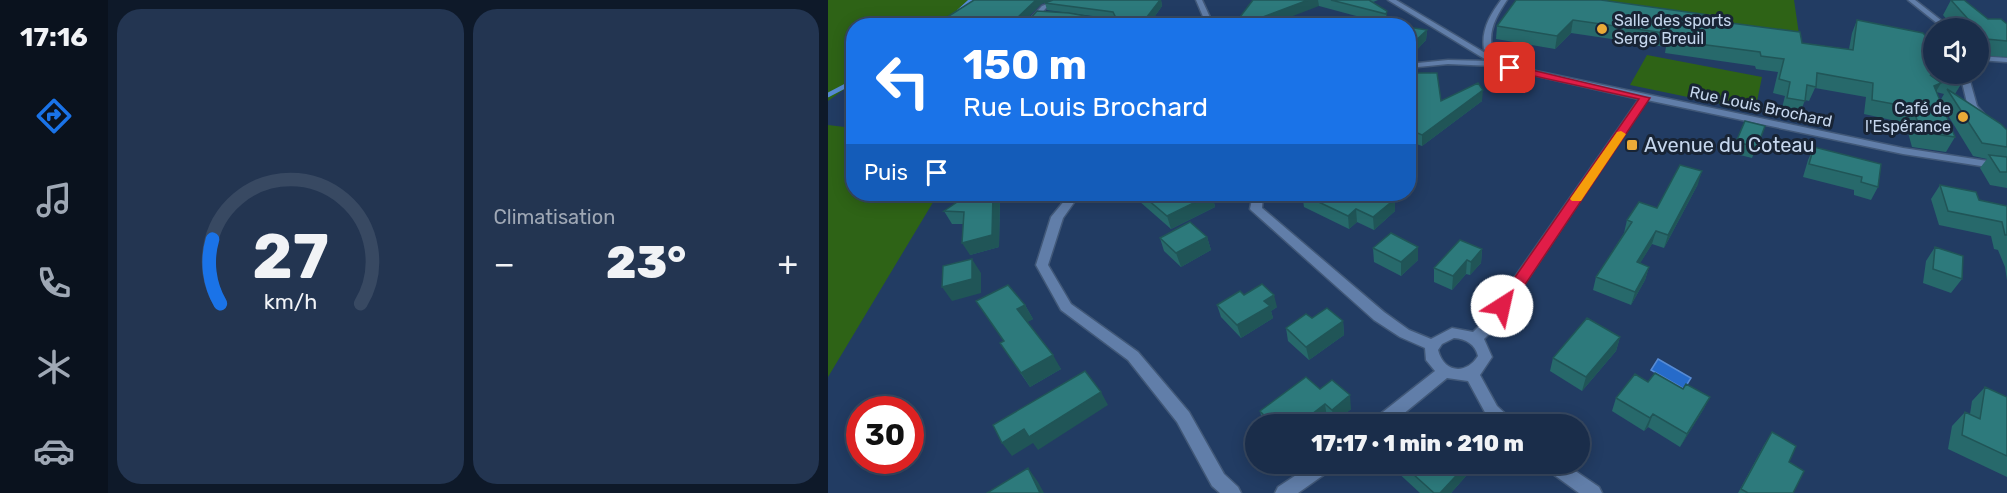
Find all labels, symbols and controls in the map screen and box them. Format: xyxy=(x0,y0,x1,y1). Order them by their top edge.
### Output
place label: Salle des sports Serge Breuil xyxy=(1614,11,1731,48)
map controls xyxy=(1923,18,1989,84)
button: sound xyxy=(1923,18,1989,84)
text: 17:16 xyxy=(20,21,88,53)
marker: Salle des sports Serge Breuil xyxy=(1595,22,1609,36)
text: 150 m xyxy=(963,40,1087,90)
icon: left xyxy=(864,42,942,120)
pin xyxy=(1484,42,1535,93)
icon: arrive xyxy=(1493,51,1526,84)
street label: Rue Louis Brochard xyxy=(1688,82,1834,131)
text: Rue Louis Brochard xyxy=(963,91,1208,123)
icon: directions xyxy=(33,95,75,137)
place label: Café de l'Espérance xyxy=(1865,99,1951,136)
marker: Café de l'Espérance xyxy=(1956,110,1970,124)
place label: Avenue du Coteau xyxy=(1644,133,1815,157)
marker: Avenue du Coteau xyxy=(1625,138,1639,152)
icon: arrive xyxy=(920,156,953,189)
text: Puis xyxy=(864,159,908,186)
icon: music xyxy=(33,179,75,221)
text: Climatisation xyxy=(494,205,615,229)
text: 27 xyxy=(252,220,328,294)
text: 23° xyxy=(606,236,686,289)
text: − xyxy=(494,244,515,283)
text: + xyxy=(777,244,798,283)
icon: phone xyxy=(33,262,75,304)
position arrow xyxy=(1470,274,1534,338)
text: km/h xyxy=(263,289,317,314)
icon: climate xyxy=(33,346,75,388)
speed limit sign: 30 xyxy=(846,396,924,474)
icon: car xyxy=(33,430,75,472)
text: 17:17 · 1 min · 210 m xyxy=(1311,430,1524,457)

